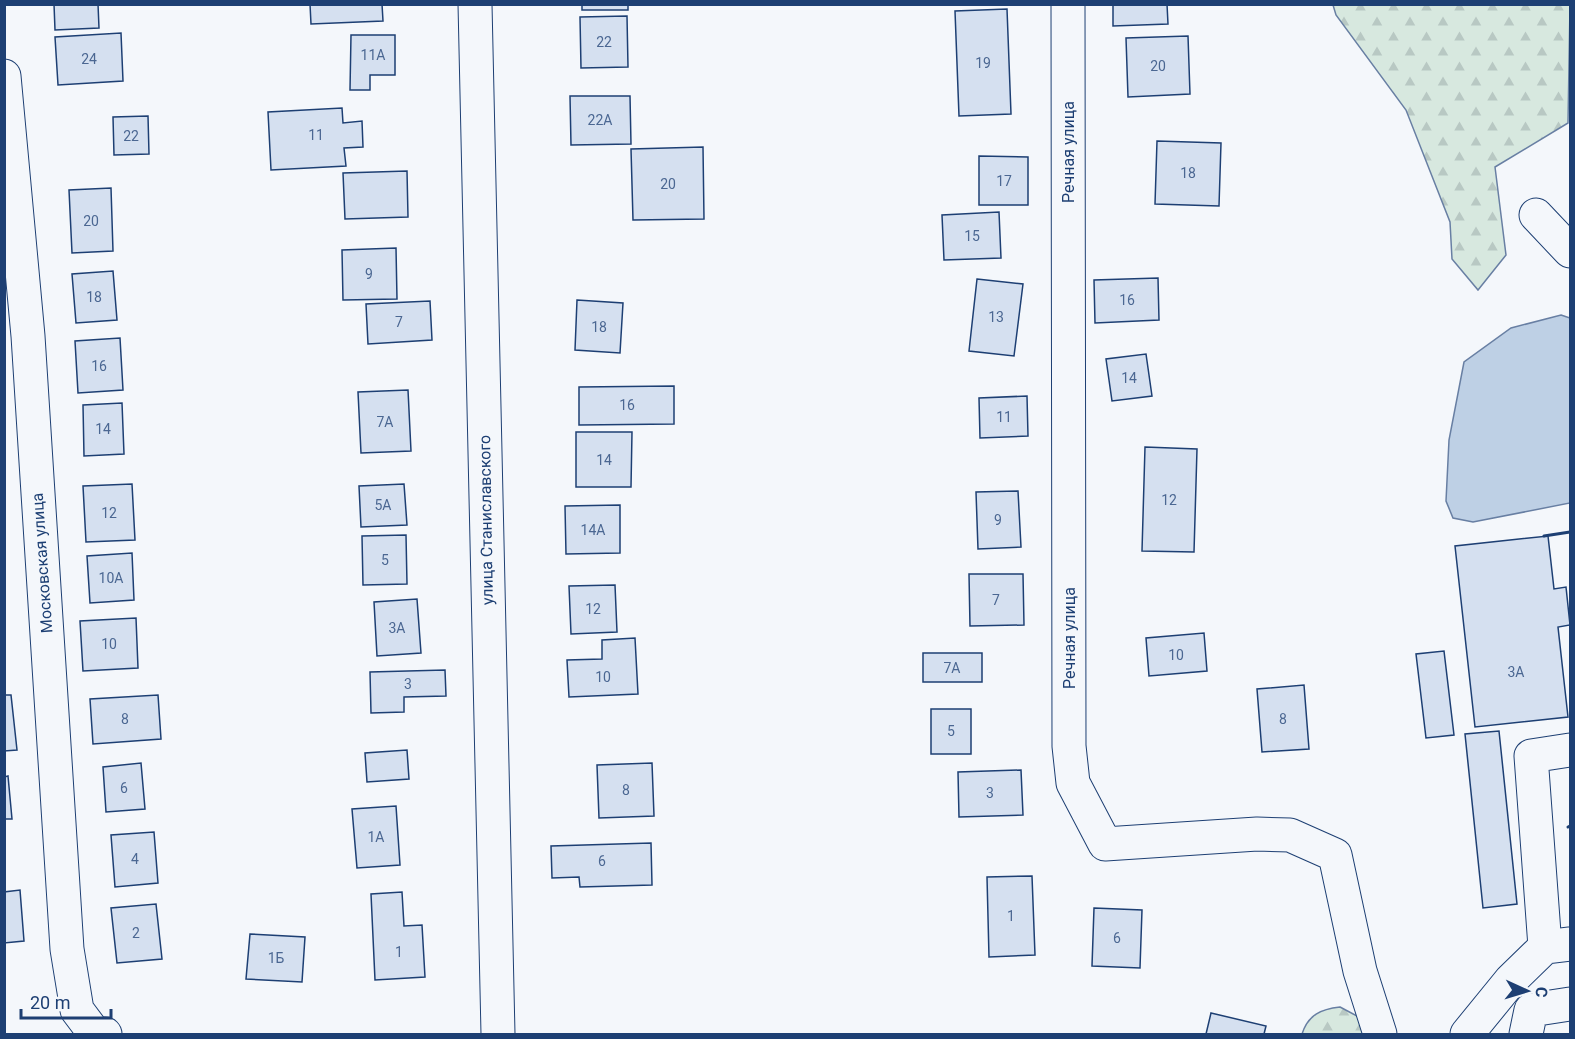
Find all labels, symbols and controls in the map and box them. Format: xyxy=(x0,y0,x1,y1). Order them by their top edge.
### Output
house number: 22 xyxy=(596,34,612,50)
house number: 11А xyxy=(361,47,385,63)
house number: 24 xyxy=(81,51,97,67)
house number: 19 xyxy=(975,55,991,71)
house number: 20 xyxy=(1150,58,1166,74)
street label: Речная улица xyxy=(1059,101,1078,203)
house number: 22А xyxy=(588,112,612,128)
house number: 11 xyxy=(308,127,324,143)
house number: 22 xyxy=(123,128,139,144)
house number: 18 xyxy=(1180,165,1196,181)
house number: 17 xyxy=(996,173,1012,189)
house number: 20 xyxy=(660,176,676,192)
house number: 20 xyxy=(83,213,99,229)
house number: 15 xyxy=(964,228,980,244)
house number: 9 xyxy=(365,266,373,282)
house number: 18 xyxy=(86,289,102,305)
house number: 16 xyxy=(1119,292,1135,308)
house number: 13 xyxy=(988,309,1004,325)
house number: 7 xyxy=(395,314,403,330)
house number: 18 xyxy=(591,319,607,335)
house number: 16 xyxy=(91,358,107,374)
house number: 14 xyxy=(1121,370,1137,386)
house number: 16 xyxy=(619,397,635,413)
house number: 11 xyxy=(996,409,1012,425)
house number: 7А xyxy=(376,414,394,430)
house number: 14 xyxy=(95,421,111,437)
street label: улица Станиславского xyxy=(475,435,497,605)
house number: 14 xyxy=(596,452,612,468)
street label: Московская улица xyxy=(28,492,56,634)
house number: 12 xyxy=(1161,492,1177,508)
house number: 5А xyxy=(374,497,392,513)
house number: 12 xyxy=(101,505,117,521)
house number: 9 xyxy=(994,512,1002,528)
house number: 14А xyxy=(581,522,605,538)
house number: 5 xyxy=(381,552,389,568)
house number: 10А xyxy=(99,570,123,586)
street label: Речная улица xyxy=(1060,587,1079,689)
house number: 7 xyxy=(992,592,1000,608)
house number: 12 xyxy=(585,601,601,617)
house number: 3А xyxy=(388,620,406,636)
house number: 10 xyxy=(101,636,117,652)
house number: 10 xyxy=(1168,647,1184,663)
house number: 7А xyxy=(943,660,961,676)
house number: 3А xyxy=(1507,664,1525,680)
house number: 10 xyxy=(595,669,611,685)
house number: 3 xyxy=(404,676,412,692)
house number: 8 xyxy=(121,711,129,727)
house number: 8 xyxy=(1279,711,1287,727)
house number: 5 xyxy=(947,723,955,739)
house number: 6 xyxy=(120,780,128,796)
house number: 8 xyxy=(622,782,630,798)
house number: 3 xyxy=(986,785,994,801)
house number: 1А xyxy=(367,829,385,845)
house number: 4 xyxy=(131,851,139,867)
house number: 6 xyxy=(598,853,606,869)
house number: 1 xyxy=(1007,908,1015,924)
house number: 2 xyxy=(132,925,140,941)
house number: 6 xyxy=(1113,930,1121,946)
house number: 1 xyxy=(395,944,403,960)
house number: 1Б xyxy=(268,950,285,966)
north arrow xyxy=(1497,961,1557,1021)
scale bar xyxy=(21,982,111,1020)
text: С xyxy=(1532,986,1551,998)
text: 20 m xyxy=(30,992,70,1013)

